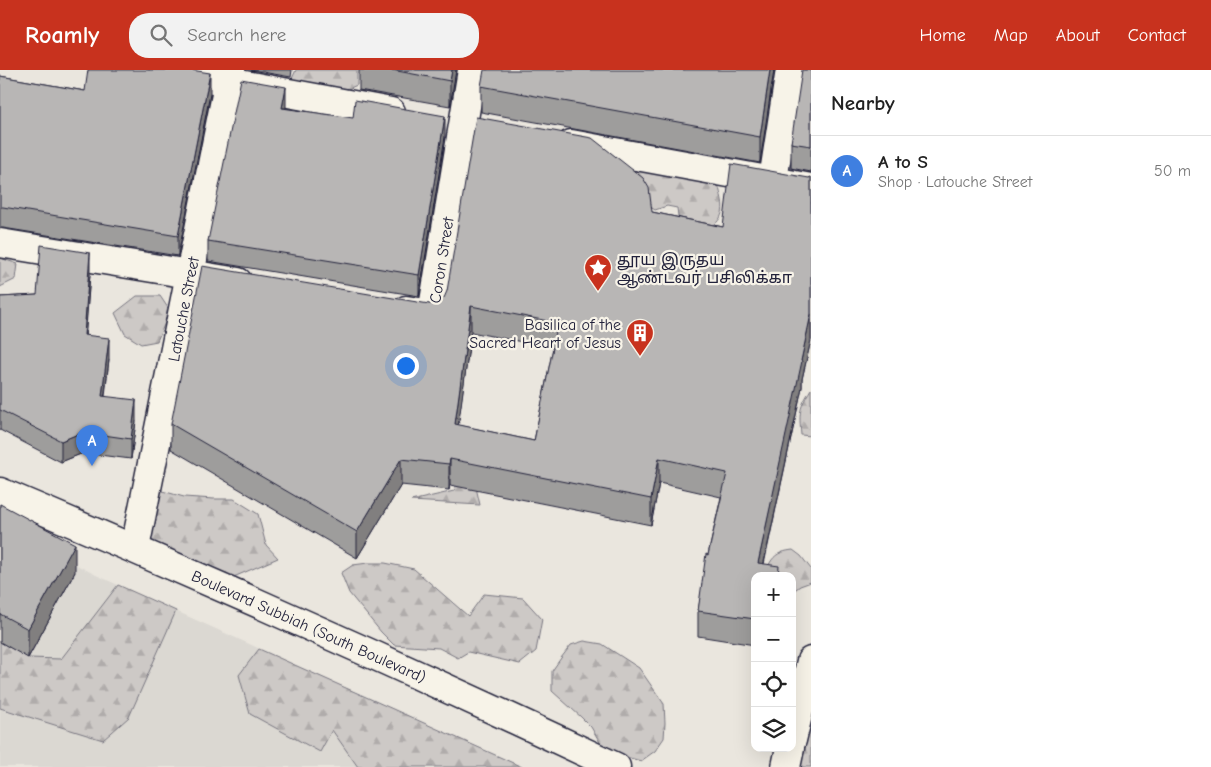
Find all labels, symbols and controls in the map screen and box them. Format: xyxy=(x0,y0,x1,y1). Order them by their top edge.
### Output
search box xyxy=(129,13,479,58)
text: Roamly xyxy=(25,21,99,49)
icon: search xyxy=(147,21,175,49)
text: Search here xyxy=(187,24,286,46)
text: Home xyxy=(919,25,966,46)
text: Map xyxy=(994,25,1028,46)
text: About xyxy=(1056,25,1100,46)
text: Contact xyxy=(1128,25,1186,46)
text: Nearby xyxy=(831,91,895,115)
text: A to S xyxy=(878,151,928,173)
text: A xyxy=(843,162,851,180)
text: 50 m xyxy=(1154,162,1191,180)
text: Shop · Latouche Street xyxy=(878,173,1032,191)
street label: Coron Street xyxy=(426,215,458,305)
place label: தூய இருதய ஆண்டவர் பசிலிக்கா xyxy=(617,251,792,289)
place icon: தூய இருதய ஆண்டவர் பசிலிக்கா xyxy=(583,253,613,292)
street label: Latouche Street xyxy=(165,255,203,363)
place label: Basilica of the Sacred Heart of Jesus xyxy=(469,316,621,352)
building icon: Basilica of the Sacred Heart of Jesus xyxy=(625,318,655,357)
your location xyxy=(393,353,419,379)
pin: A xyxy=(76,425,108,466)
street label: Boulevard Subbiah (South Boulevard) xyxy=(189,567,428,687)
map controls xyxy=(751,572,796,752)
button: + xyxy=(751,572,796,617)
button: − xyxy=(751,617,796,662)
button: locate xyxy=(751,662,796,707)
button: layers xyxy=(751,707,796,752)

